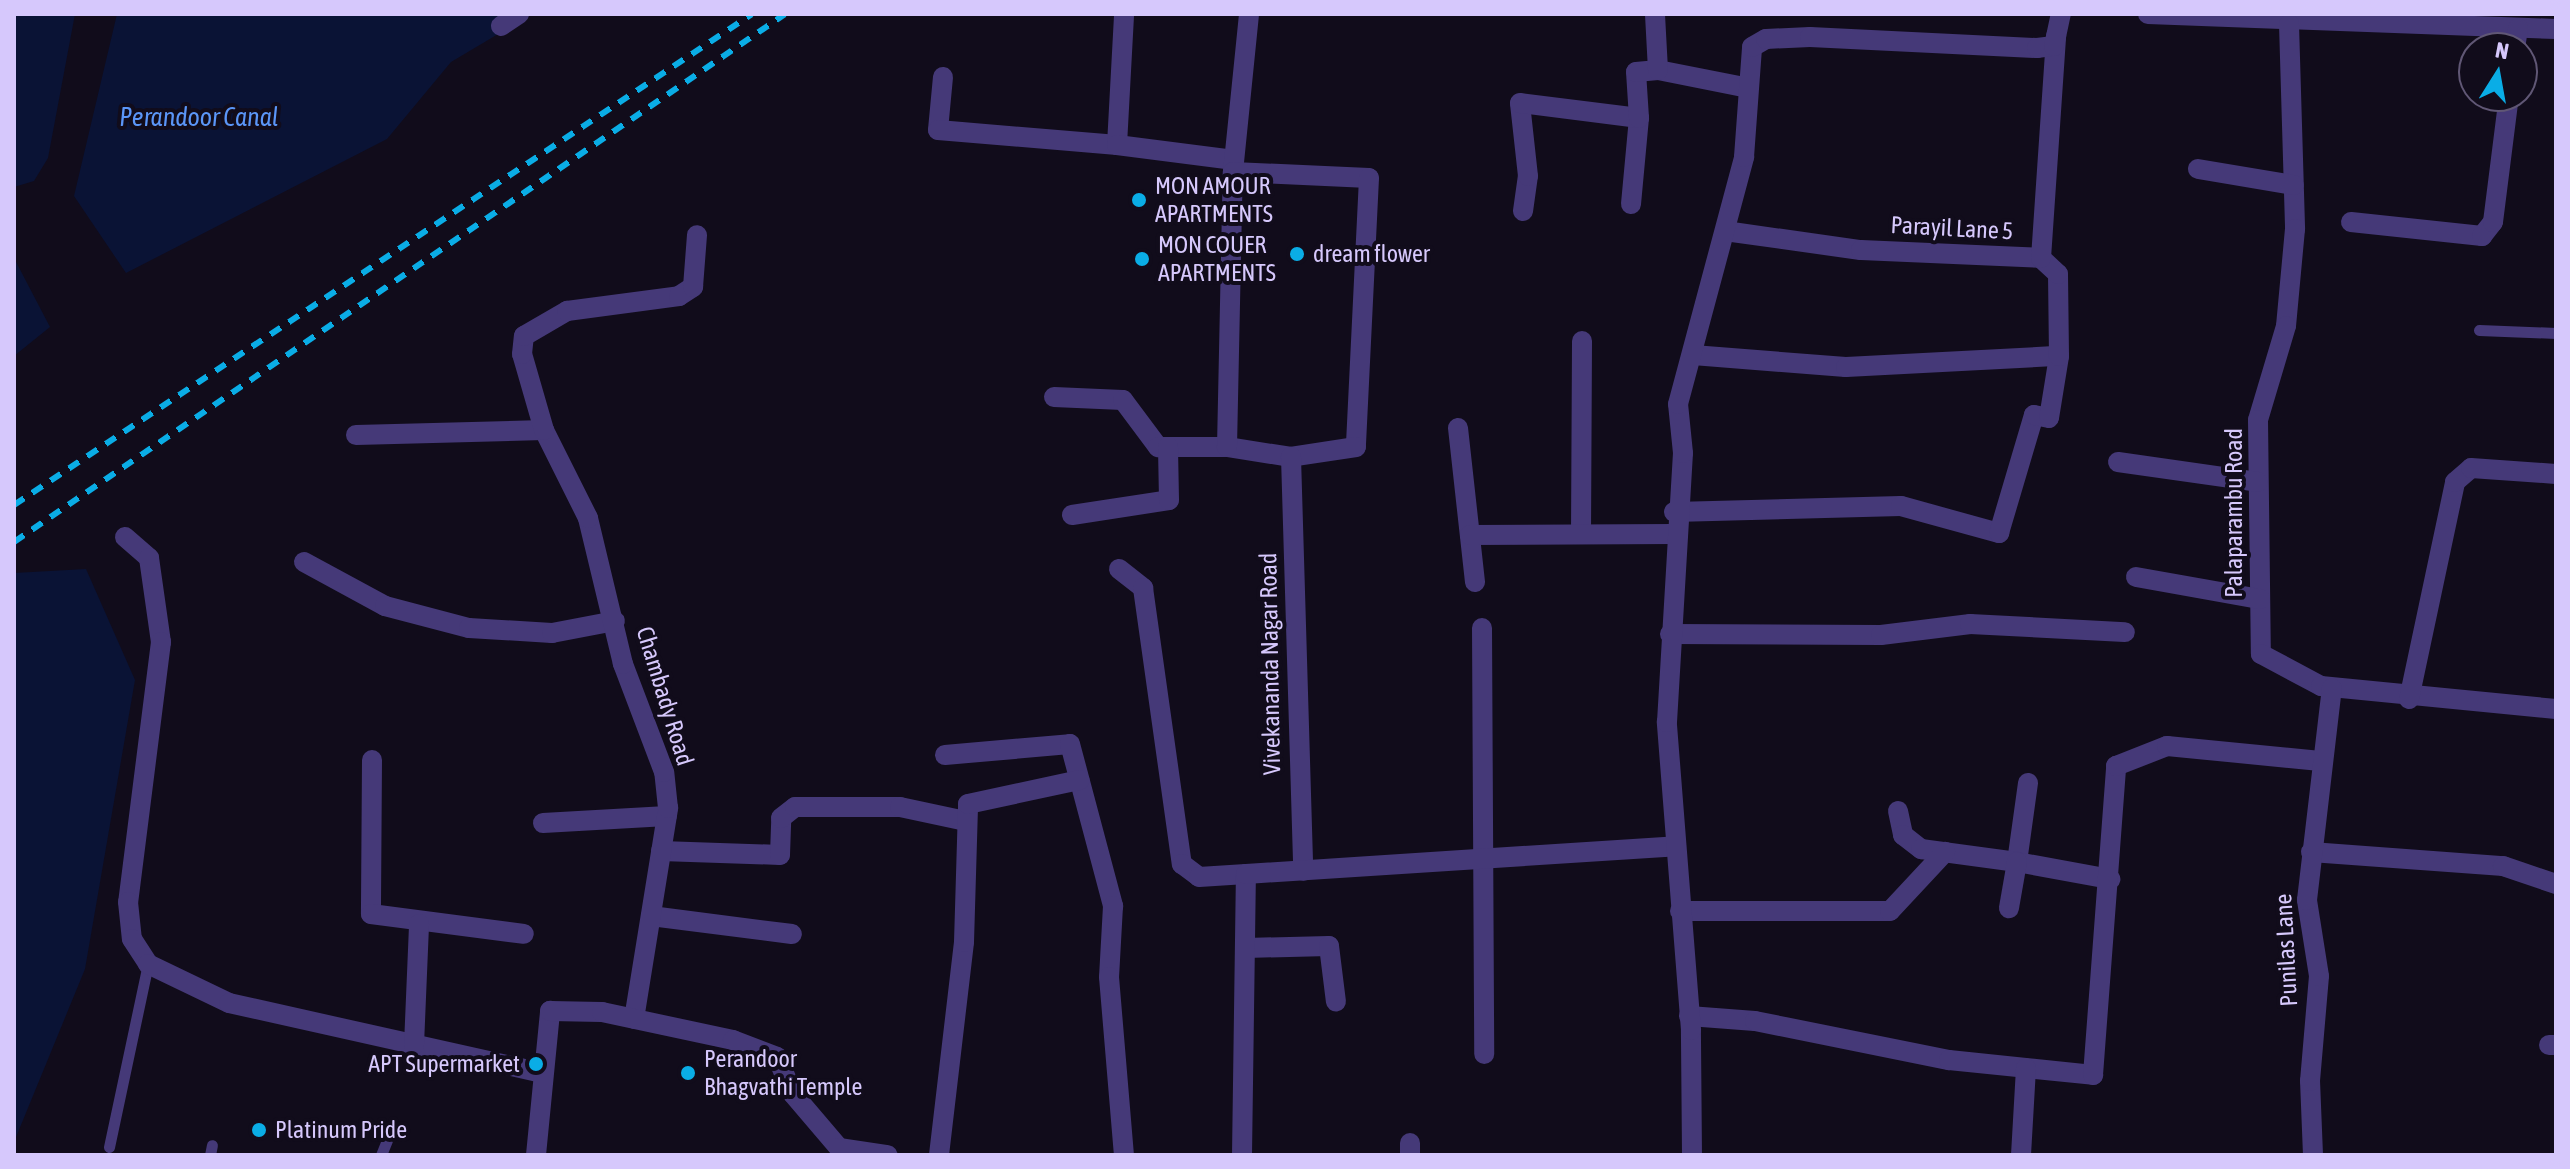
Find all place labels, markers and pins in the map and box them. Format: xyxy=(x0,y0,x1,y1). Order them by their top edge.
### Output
place label: MON AMOUR APARTMENTS xyxy=(1155,172,1273,228)
marker: MON AMOUR APARTMENTS xyxy=(1130,191,1148,209)
place label: MON COUER APARTMENTS xyxy=(1158,231,1276,287)
place label: dream flower xyxy=(1313,240,1430,268)
marker: dream flower xyxy=(1288,245,1306,263)
marker: MON COUER APARTMENTS xyxy=(1133,250,1151,268)
place label: Perandoor Bhagvathi Temple xyxy=(704,1045,862,1101)
place label: APT Supermarket xyxy=(368,1050,520,1078)
marker: APT Supermarket xyxy=(527,1055,545,1073)
marker: Perandoor Bhagvathi Temple xyxy=(679,1064,697,1082)
place label: Platinum Pride xyxy=(275,1116,407,1144)
marker: Platinum Pride xyxy=(250,1121,268,1139)

